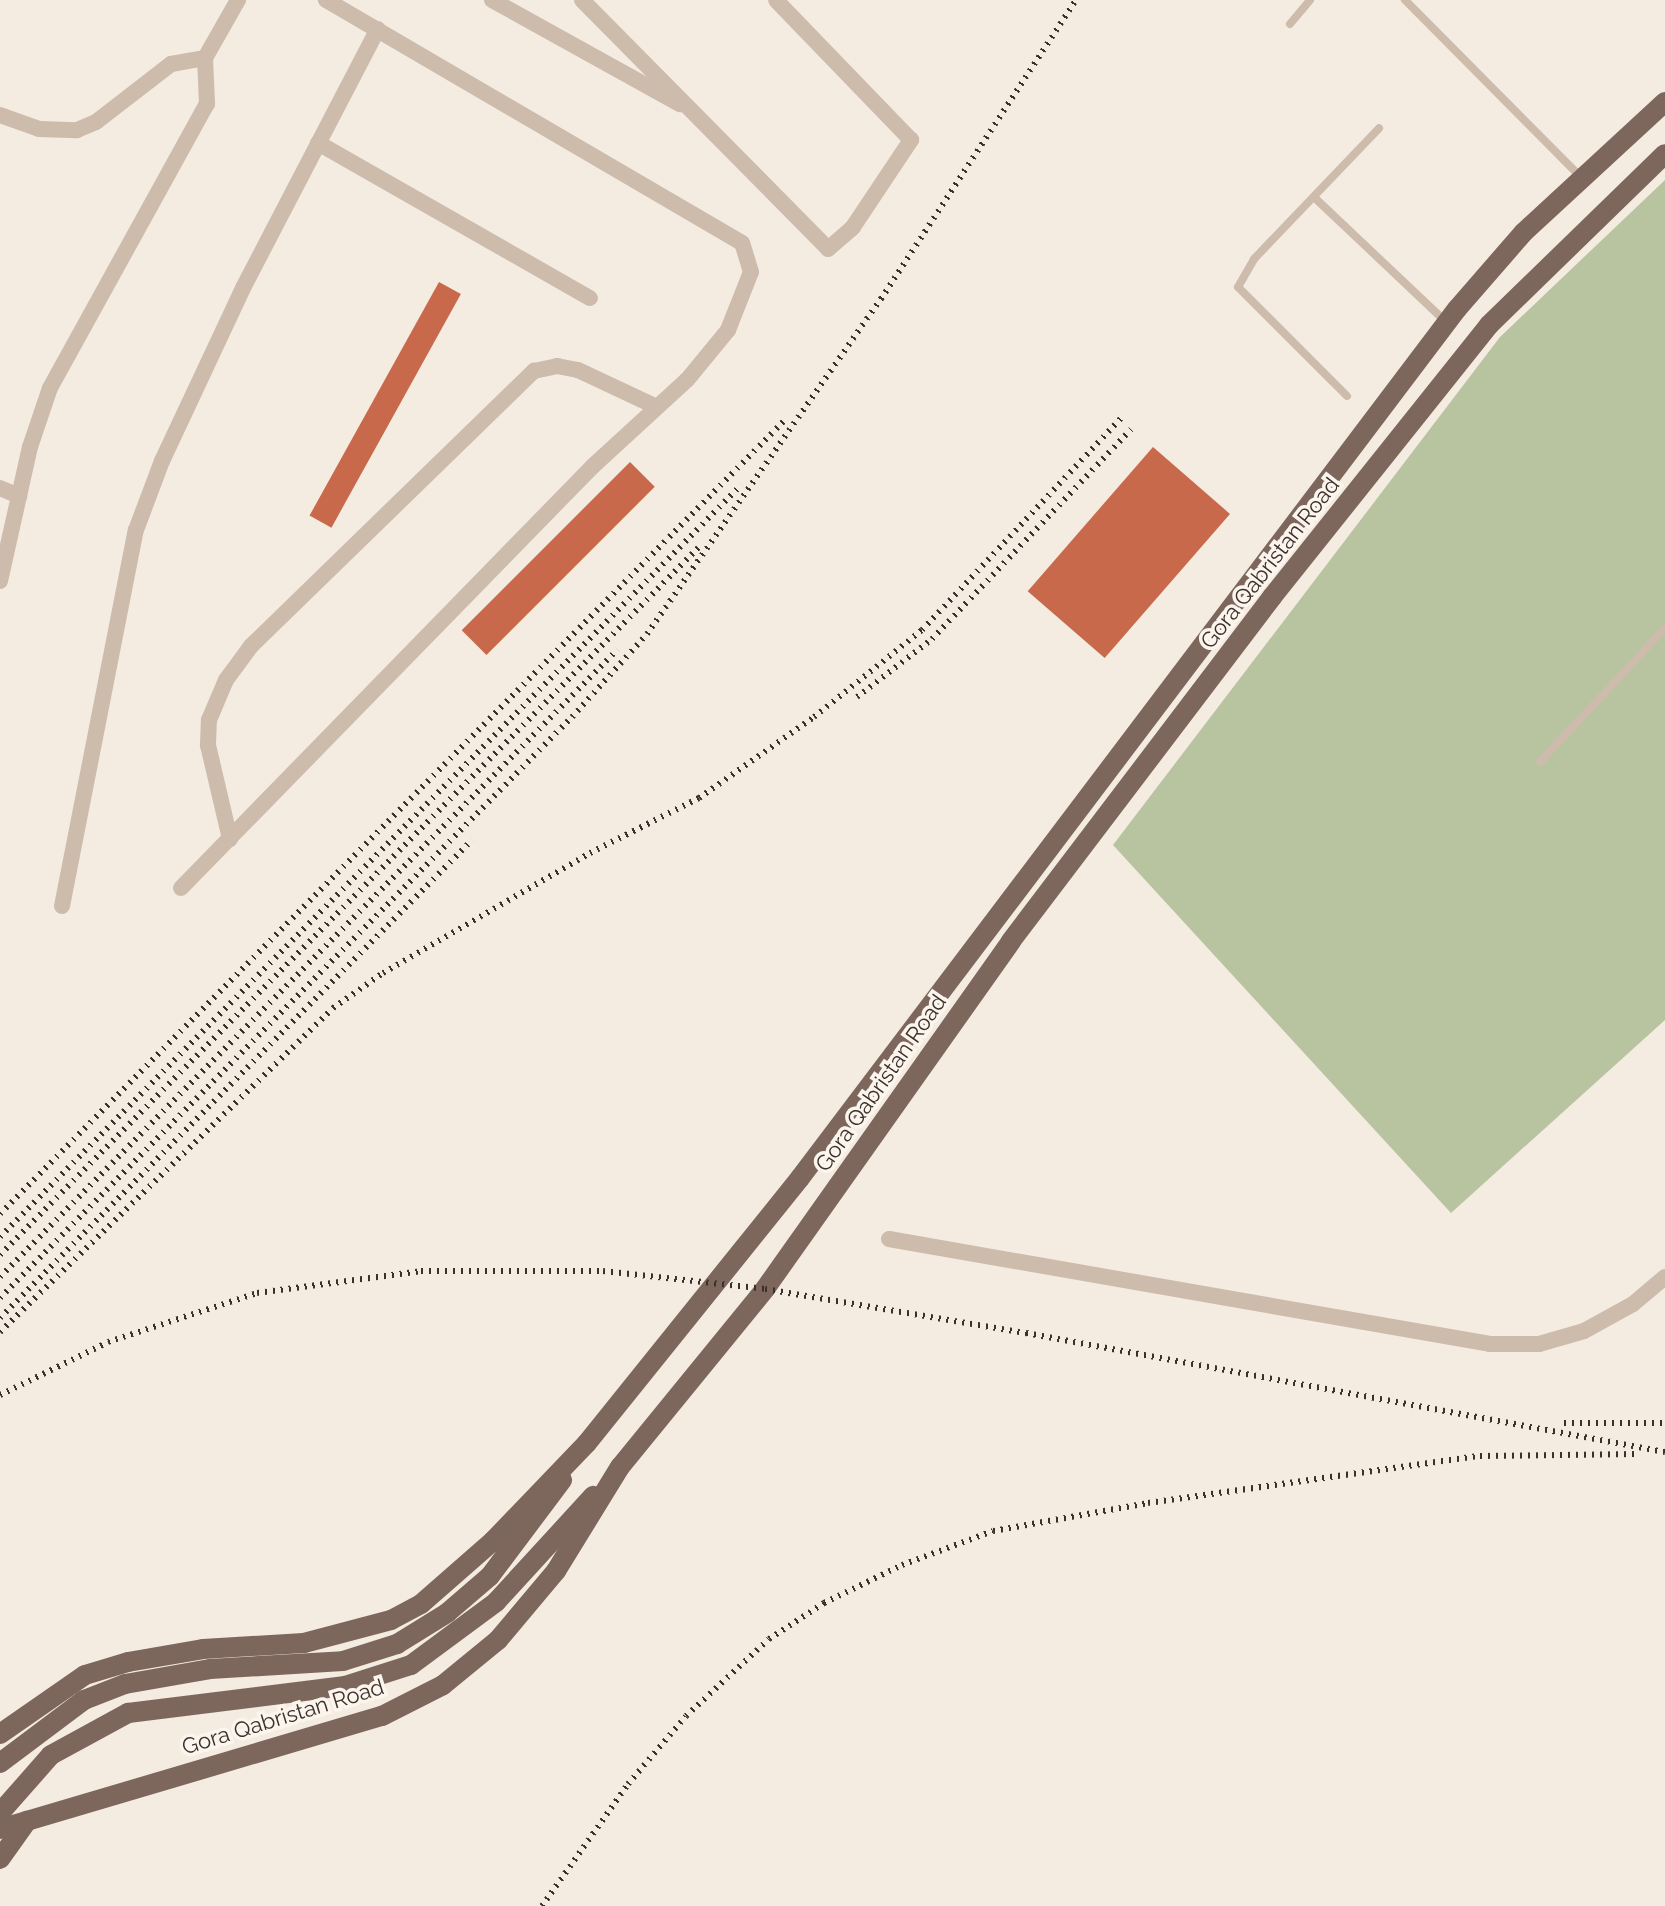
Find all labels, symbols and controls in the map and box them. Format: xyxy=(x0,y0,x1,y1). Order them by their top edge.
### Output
street label: Gora Qabristan Road xyxy=(1195,472,1345,654)
street label: Gora Qabristan Road xyxy=(810,990,952,1176)
street label: Gora Qabristan Road xyxy=(179,1674,387,1760)

